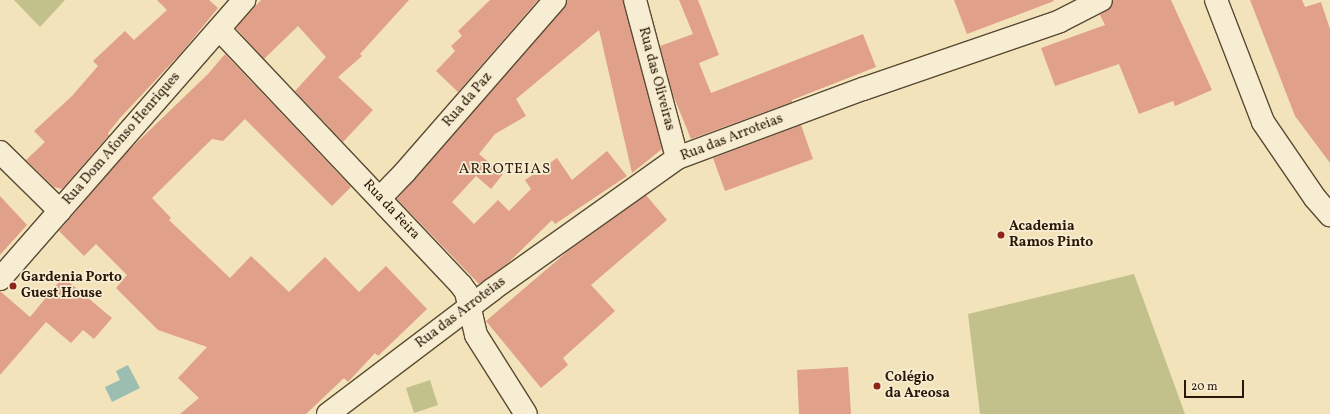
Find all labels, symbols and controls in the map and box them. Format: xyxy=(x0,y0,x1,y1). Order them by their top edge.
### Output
street label: Rua das Oliveiras xyxy=(634,25,678,133)
street label: Rua Dom Afonso Henriques xyxy=(60,69,184,209)
street label: Rua da Paz xyxy=(440,69,496,131)
street label: Rua das Arroteias xyxy=(678,111,786,165)
district label: ARROTEIAS xyxy=(459,161,551,179)
street label: Rua da Feira xyxy=(359,177,423,243)
place label: Academia Ramos Pinto xyxy=(1009,219,1093,252)
marker: Academia Ramos Pinto xyxy=(996,230,1006,240)
place label: Gardenia Porto Guest House xyxy=(21,270,122,302)
street label: Rua das Arroteias xyxy=(413,274,509,352)
marker: Gardenia Porto Guest House xyxy=(8,281,18,291)
place label: Colégio da Areosa xyxy=(885,370,950,402)
scale bar xyxy=(1186,372,1246,398)
text: 20 m xyxy=(1191,379,1218,395)
marker: Colégio da Areosa xyxy=(872,381,882,391)

